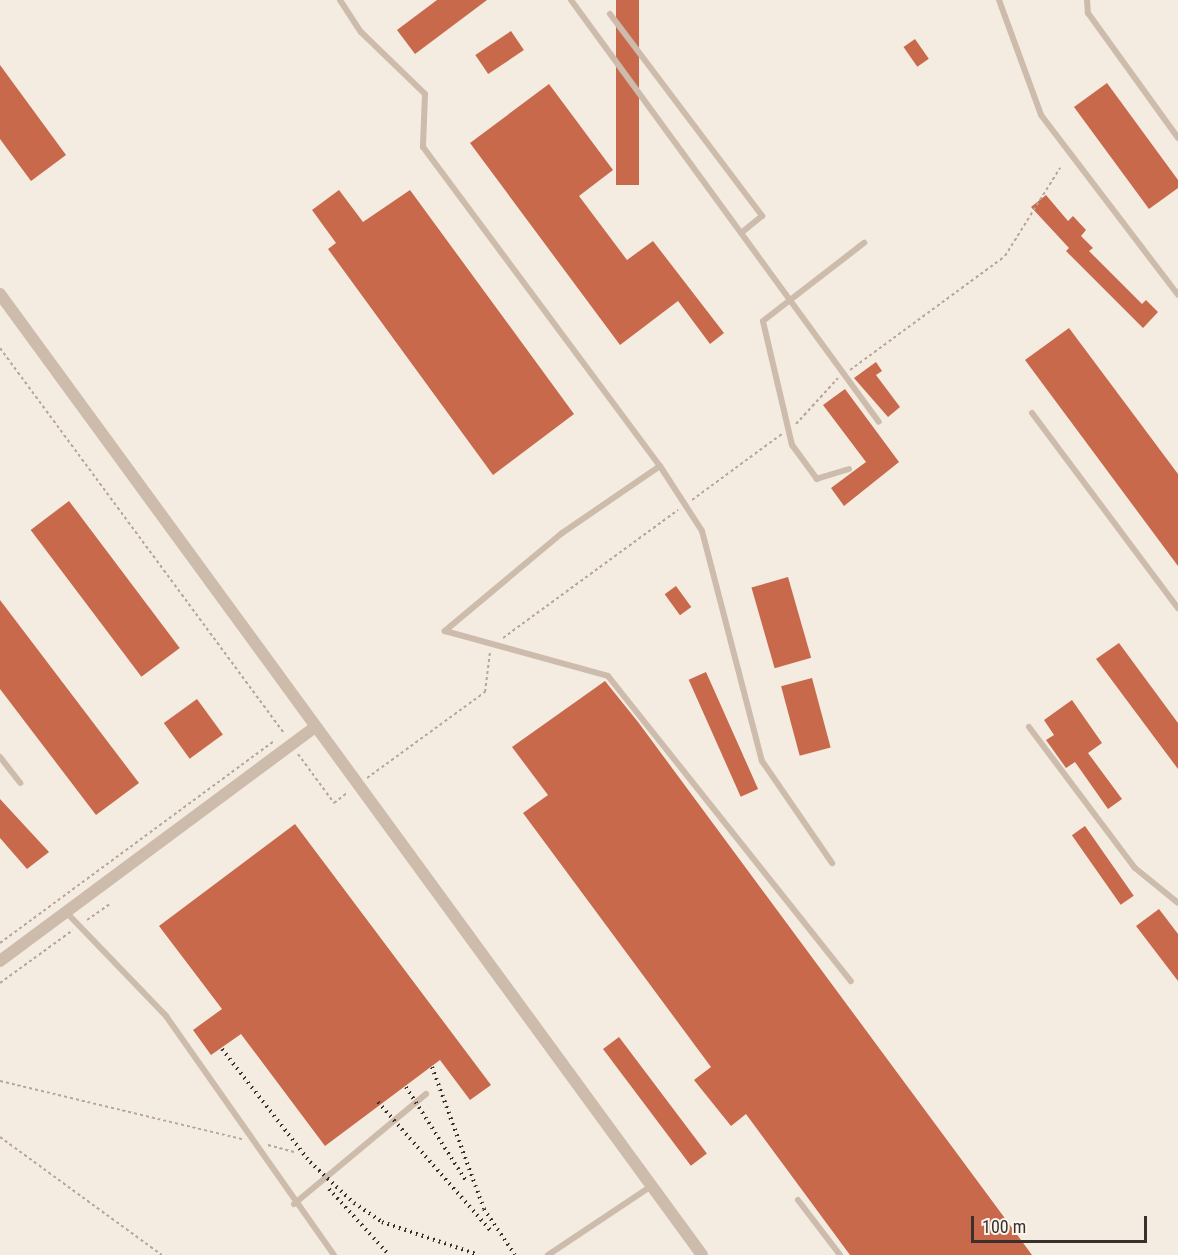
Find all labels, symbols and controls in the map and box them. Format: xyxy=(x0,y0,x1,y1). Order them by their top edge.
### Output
scale bar xyxy=(974,1204,1150,1242)
text: 100 m xyxy=(982,1216,1026,1237)

